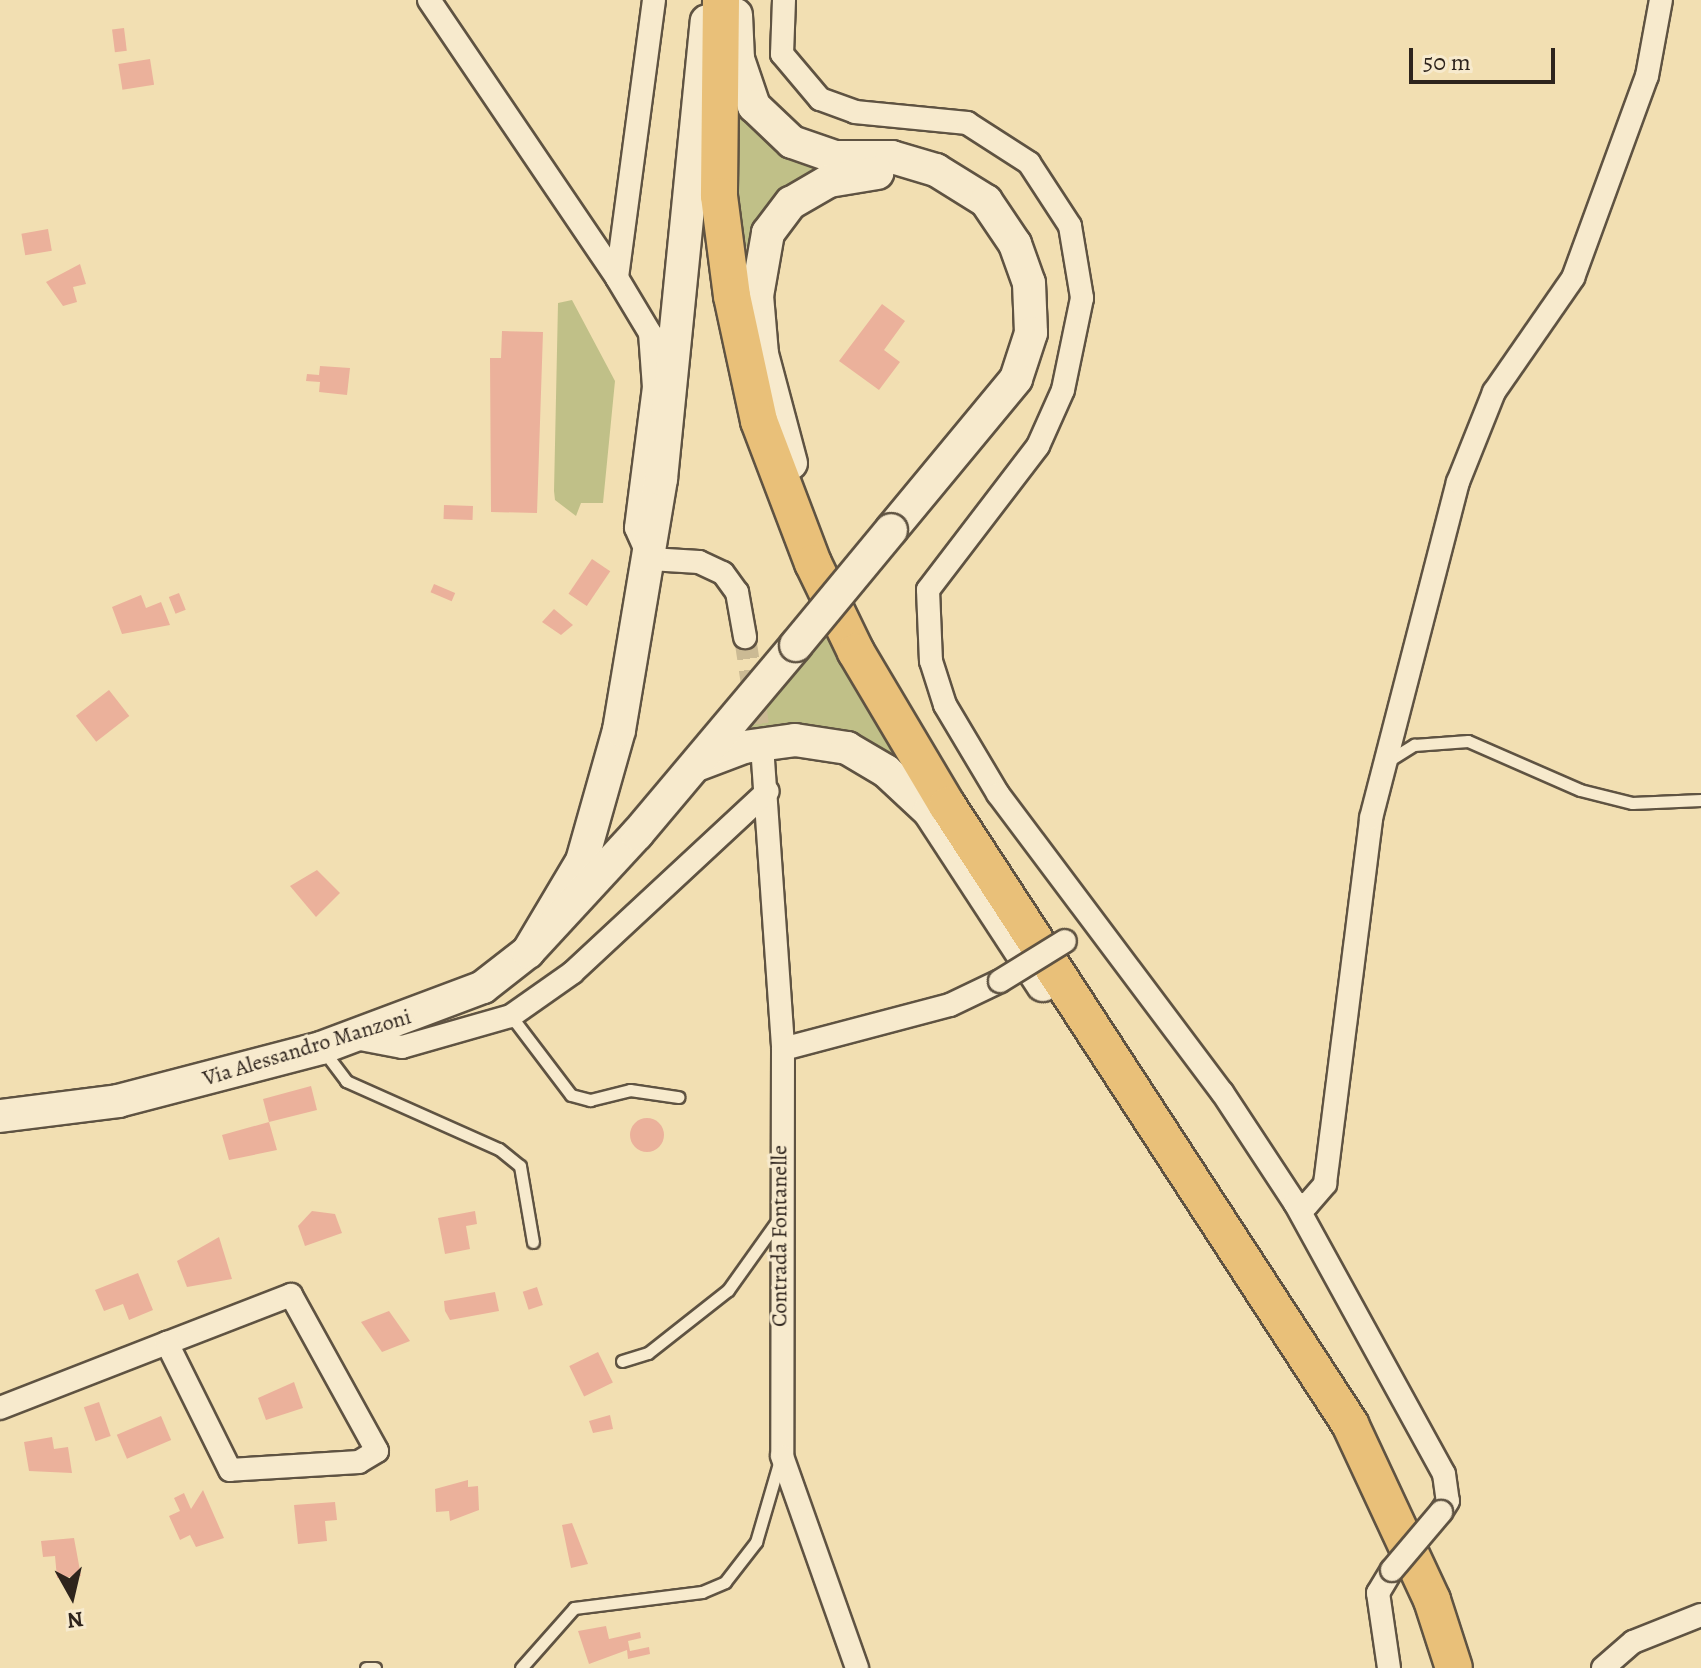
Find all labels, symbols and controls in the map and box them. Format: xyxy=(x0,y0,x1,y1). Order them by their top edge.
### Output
scale bar xyxy=(1413,32,1559,82)
text: 50 m xyxy=(1423,46,1471,78)
street label: Via Alessandro Manzoni xyxy=(200,1004,414,1092)
street label: Contrada Fontanelle xyxy=(767,1145,793,1327)
north arrow xyxy=(32,1556,112,1636)
text: N xyxy=(65,1604,85,1636)

